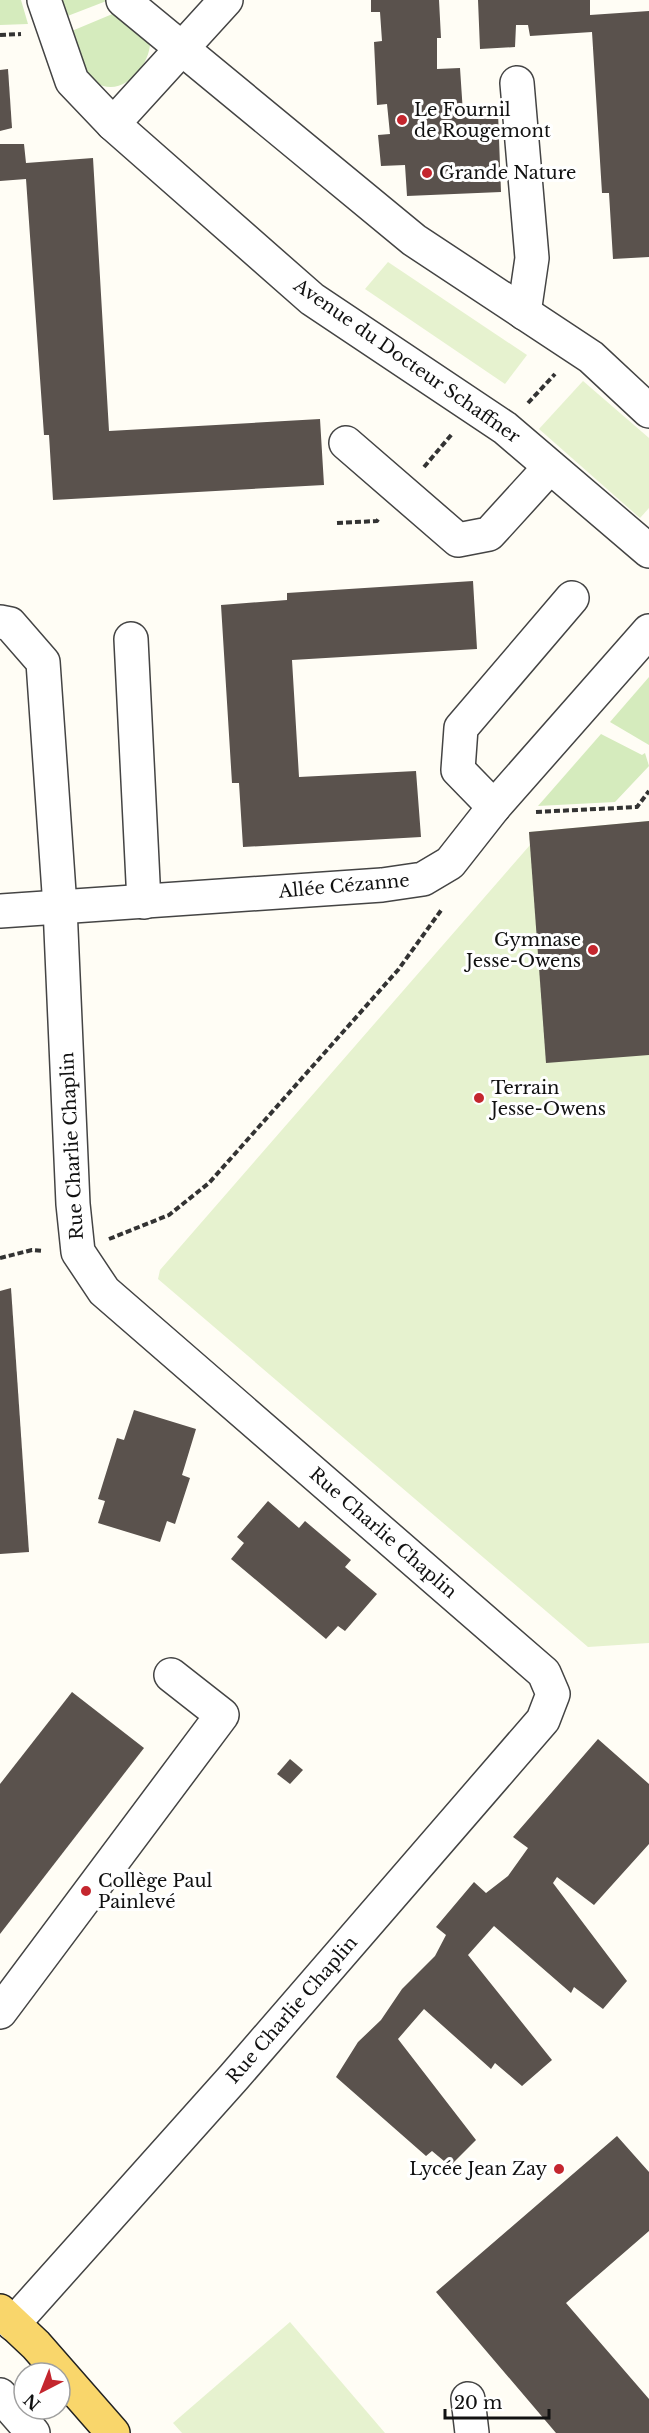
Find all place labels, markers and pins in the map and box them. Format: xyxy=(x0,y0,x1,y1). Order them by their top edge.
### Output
place label: Le Fournil de Rougemont xyxy=(414,99,551,142)
marker: Le Fournil de Rougemont xyxy=(395,113,409,127)
place label: Grande Nature xyxy=(439,162,576,184)
marker: Grande Nature xyxy=(420,166,434,180)
place label: Gymnase Jesse-Owens xyxy=(464,929,581,972)
marker: Gymnase Jesse-Owens xyxy=(586,943,600,957)
place label: Terrain Jesse-Owens xyxy=(489,1077,606,1120)
marker: Terrain Jesse-Owens xyxy=(472,1091,486,1105)
place label: Collège Paul Painlevé xyxy=(98,1870,213,1913)
marker: Collège Paul Painlevé xyxy=(79,1884,93,1898)
place label: Lycée Jean Zay xyxy=(409,2158,547,2180)
marker: Lycée Jean Zay xyxy=(552,2162,566,2176)

